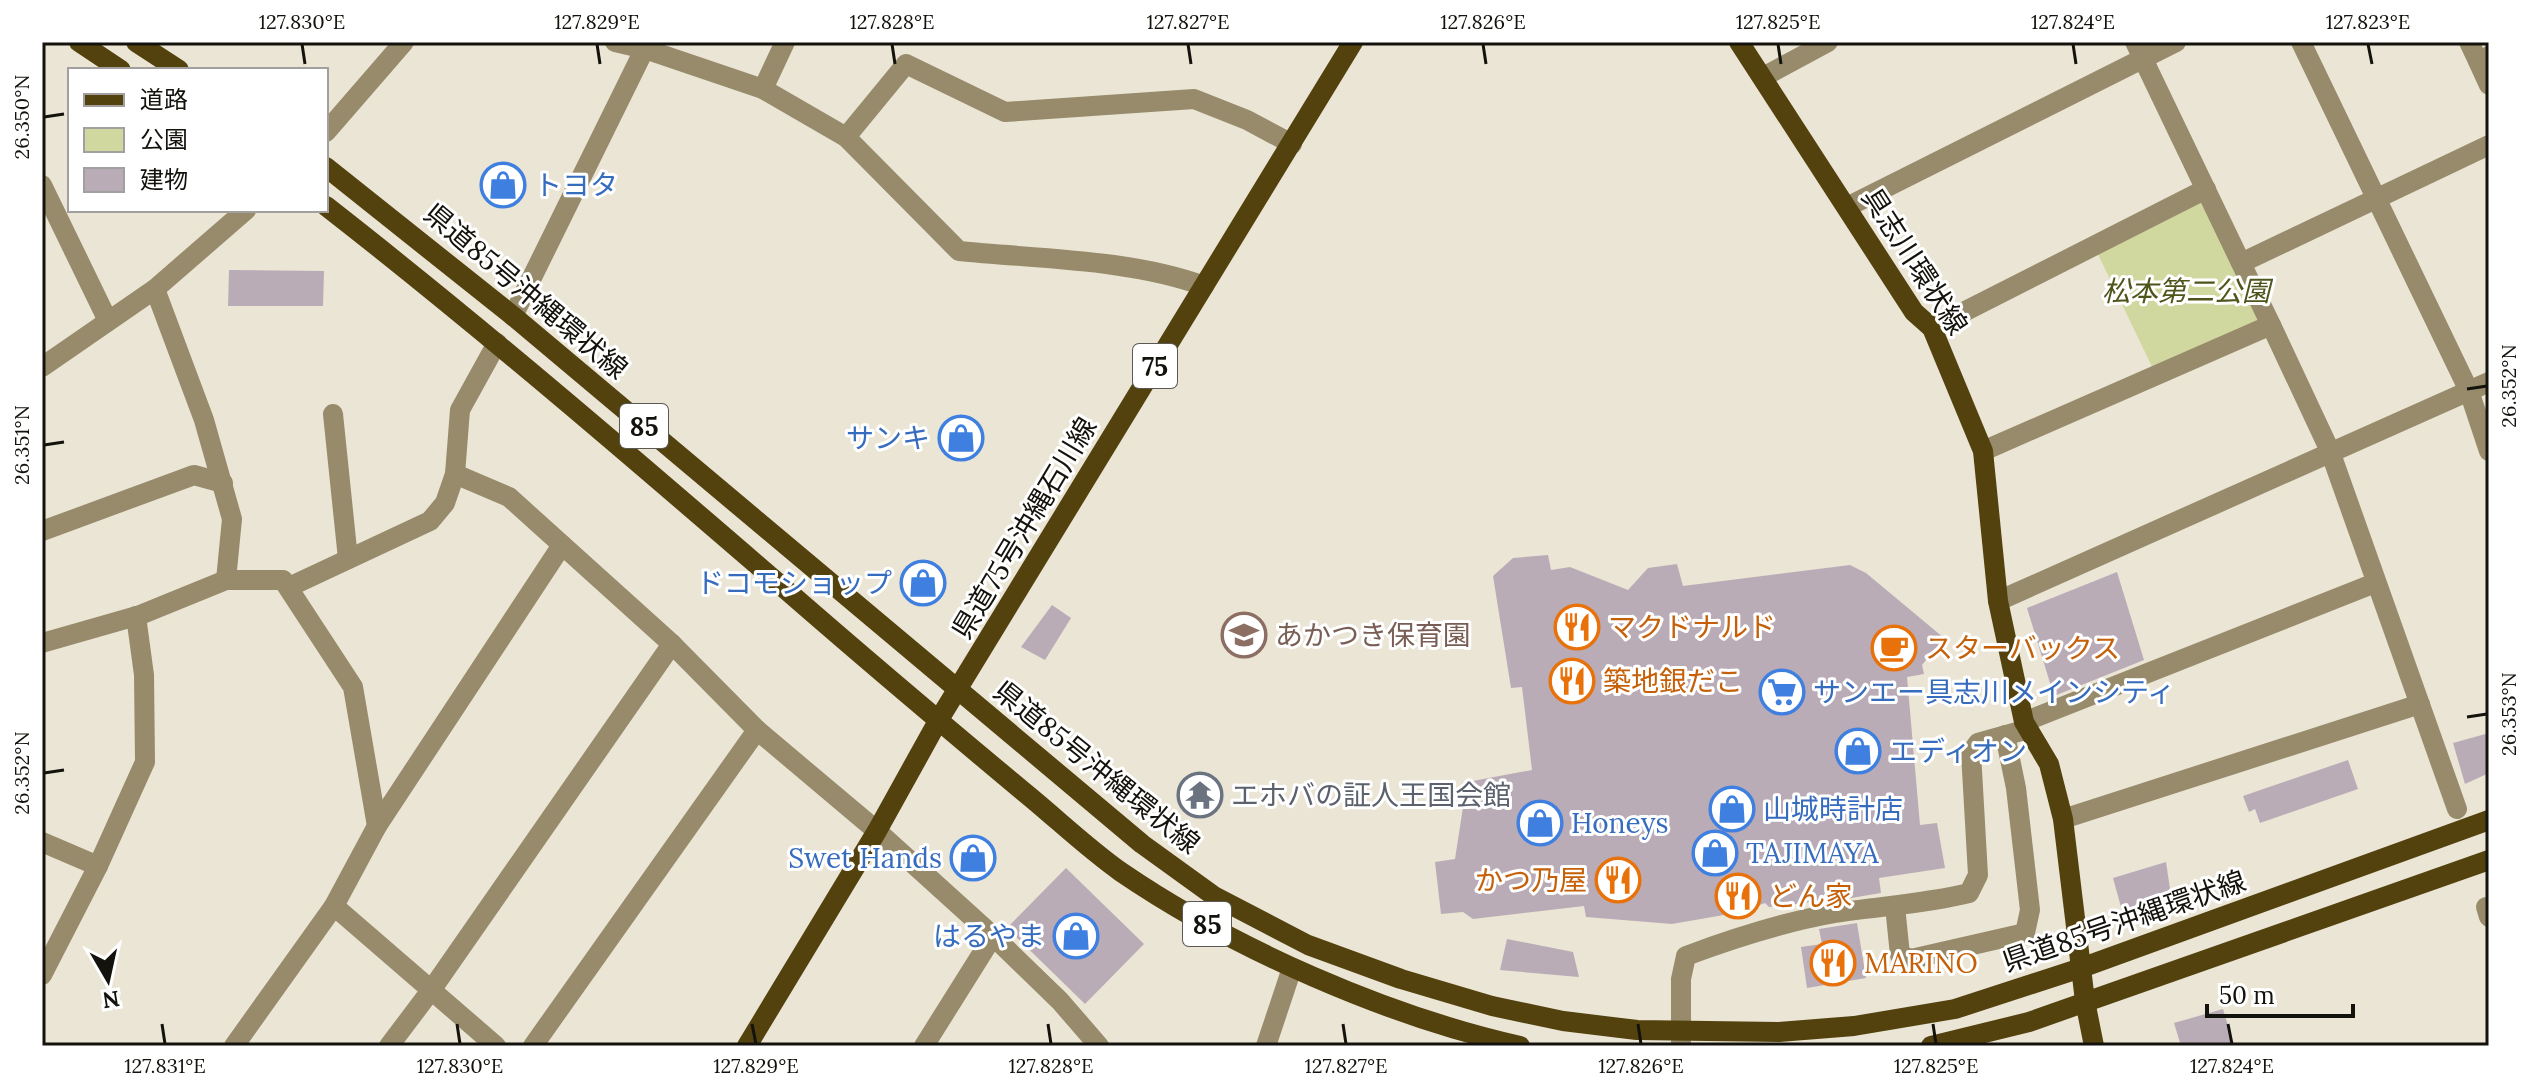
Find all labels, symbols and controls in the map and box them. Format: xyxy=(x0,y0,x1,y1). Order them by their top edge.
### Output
text: 127.830°E xyxy=(259,9,345,34)
text: 127.829°E xyxy=(554,9,640,34)
text: 127.828°E xyxy=(849,9,935,34)
text: 127.827°E xyxy=(1146,9,1230,34)
text: 127.826°E xyxy=(1440,9,1526,34)
text: 127.825°E xyxy=(1736,9,1820,34)
text: 127.824°E xyxy=(2031,9,2115,34)
text: 127.823°E xyxy=(2326,9,2410,34)
legend xyxy=(68,68,328,212)
text: 26.350°N xyxy=(9,74,34,160)
text: 道路 xyxy=(140,84,188,115)
text: 公園 xyxy=(140,124,188,155)
shop icon: トヨタ xyxy=(479,161,527,209)
text: 建物 xyxy=(140,164,188,195)
place label: トヨタ xyxy=(534,167,618,203)
street label: 具志川環状線 xyxy=(1854,181,1976,341)
street label: 県道85号沖縄環状線 xyxy=(417,195,635,387)
park label: 松本第二公園 xyxy=(2102,273,2274,309)
road number: 75 xyxy=(1133,344,1177,388)
text: 26.352°N xyxy=(2496,344,2521,428)
road number: 85 xyxy=(620,404,668,448)
text: 26.351°N xyxy=(9,405,34,485)
street label: 県道75号沖縄石川線 xyxy=(944,411,1104,645)
shop icon: サンキ xyxy=(937,414,985,462)
place label: サンキ xyxy=(846,420,930,456)
shop icon: ドコモショップ xyxy=(899,559,947,607)
place label: ドコモショップ xyxy=(696,565,892,601)
restaurant icon: マクドナルド xyxy=(1553,603,1601,651)
place label: マクドナルド xyxy=(1608,609,1776,645)
school or university icon: あかつき保育園 xyxy=(1220,611,1268,659)
place label: あかつき保育園 xyxy=(1275,617,1471,653)
cafe icon: スターバックス xyxy=(1870,624,1918,672)
place label: スターバックス xyxy=(1925,630,2120,666)
restaurant icon: 築地銀だこ xyxy=(1548,657,1596,705)
place label: 築地銀だこ xyxy=(1603,663,1743,699)
supermarket icon: サンエー具志川メインシティ xyxy=(1758,668,1806,716)
text: 26.353°N xyxy=(2496,672,2521,756)
street label: 県道85号沖縄環状線 xyxy=(987,673,1207,861)
place label: サンエー具志川メインシティ xyxy=(1813,674,2175,710)
shop icon: エディオン xyxy=(1834,727,1882,775)
text: 26.352°N xyxy=(9,731,34,815)
place label: エディオン xyxy=(1889,733,2027,769)
temple icon: エホバの証人王国会館 xyxy=(1176,771,1224,819)
place label: エホバの証人王国会館 xyxy=(1231,777,1511,813)
shop icon: 山城時計店 xyxy=(1708,785,1756,833)
place label: 山城時計店 xyxy=(1763,791,1903,827)
shop icon: Honeys xyxy=(1516,799,1564,847)
place label: Honeys xyxy=(1571,805,1668,841)
shop icon: TAJIMAYA xyxy=(1691,829,1739,877)
shop icon: Swet Hands xyxy=(949,834,997,882)
place label: TAJIMAYA xyxy=(1746,835,1879,871)
place label: Swet Hands xyxy=(788,840,942,876)
restaurant icon: かつ乃屋 xyxy=(1594,856,1642,904)
place label: かつ乃屋 xyxy=(1475,862,1587,898)
street label: 県道85号沖縄環状線 xyxy=(1998,862,2250,980)
restaurant icon: どん家 xyxy=(1714,872,1762,920)
place label: どん家 xyxy=(1769,878,1853,914)
road number: 85 xyxy=(1183,902,1231,946)
shop icon: はるやま xyxy=(1052,912,1100,960)
place label: はるやま xyxy=(933,918,1045,954)
restaurant icon: MARINO xyxy=(1809,939,1857,987)
north arrow xyxy=(68,940,148,1020)
place label: MARINO xyxy=(1864,945,1978,981)
scale bar xyxy=(2207,968,2353,1018)
text: 50 m xyxy=(2219,980,2275,1011)
text: N xyxy=(101,985,122,1015)
text: 127.831°E xyxy=(124,1053,206,1078)
text: 127.830°E xyxy=(417,1053,503,1078)
text: 127.829°E xyxy=(713,1053,799,1078)
text: 127.828°E xyxy=(1008,1053,1094,1078)
text: 127.827°E xyxy=(1304,1053,1388,1078)
text: 127.826°E xyxy=(1598,1053,1684,1078)
text: 127.825°E xyxy=(1894,1053,1978,1078)
text: 127.824°E xyxy=(2190,1053,2274,1078)

